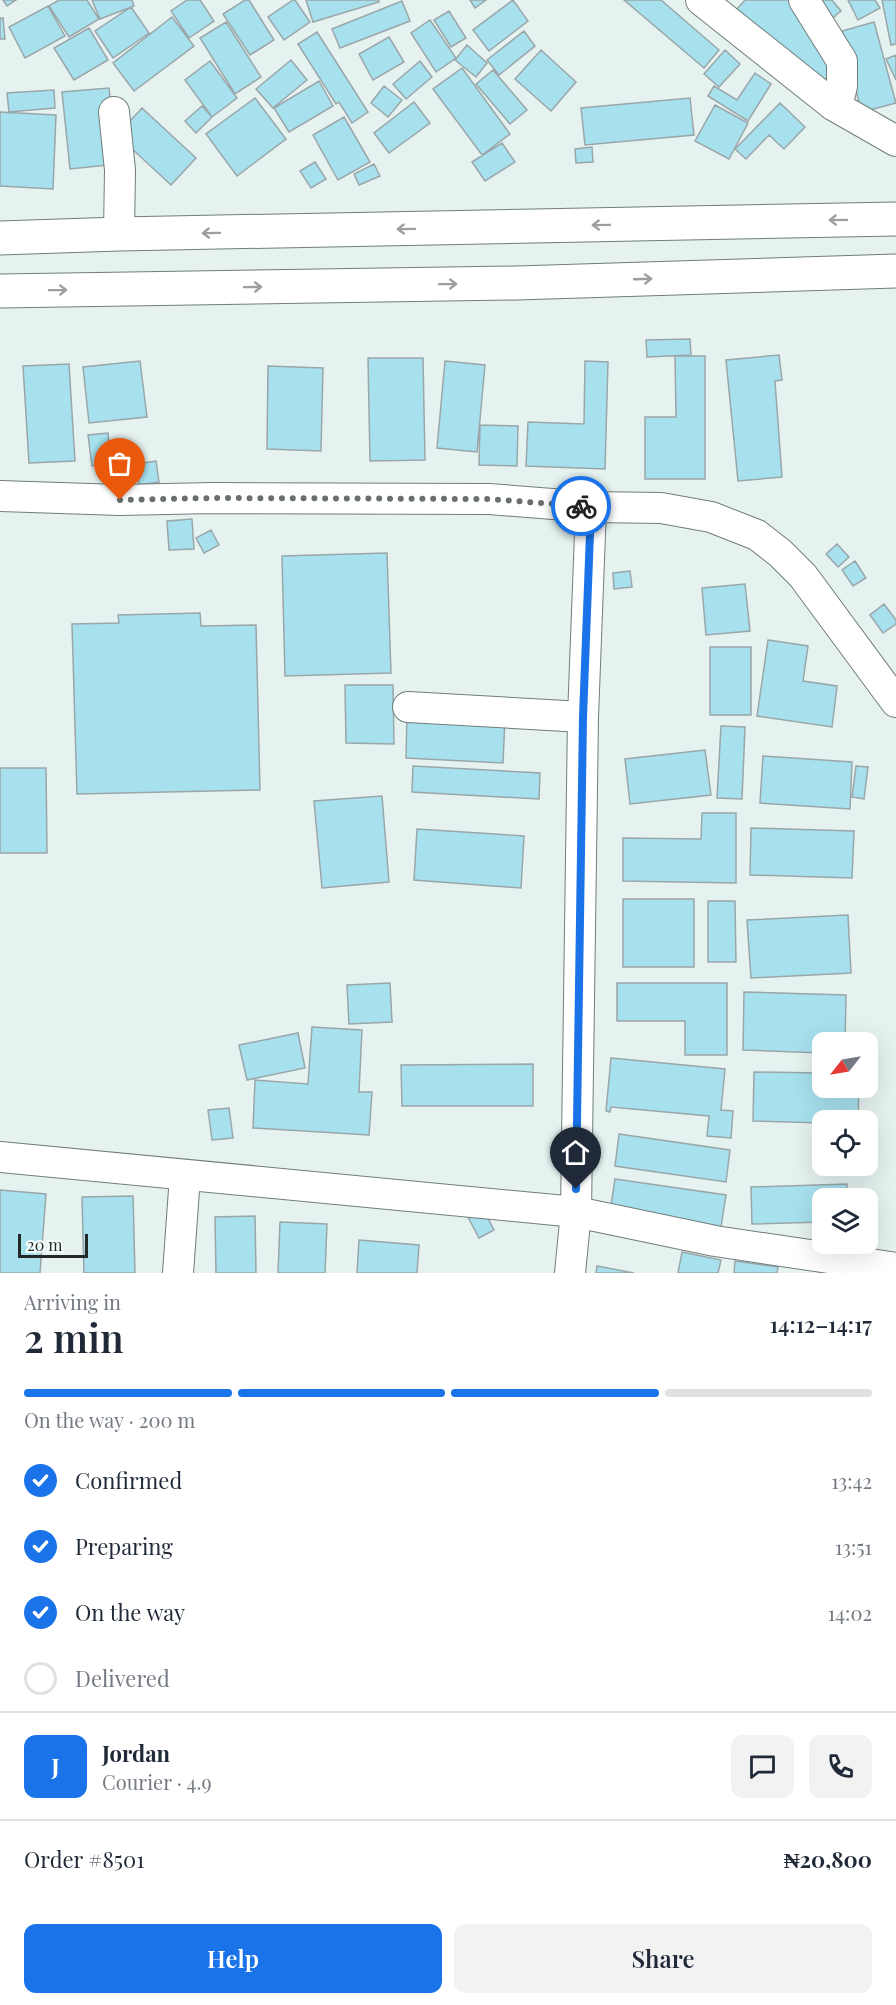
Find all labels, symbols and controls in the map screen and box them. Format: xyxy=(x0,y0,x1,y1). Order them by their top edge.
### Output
one-way arrow xyxy=(828,214,848,226)
one-way arrow xyxy=(591,219,611,231)
one-way arrow xyxy=(396,223,416,235)
one-way arrow xyxy=(201,227,221,239)
one-way arrow xyxy=(633,273,653,285)
one-way arrow xyxy=(438,278,458,290)
one-way arrow xyxy=(243,281,263,293)
one-way arrow xyxy=(48,284,68,296)
pin xyxy=(94,438,145,500)
icon: bag xyxy=(103,447,136,480)
courier xyxy=(551,476,611,536)
icon: bike xyxy=(565,490,598,523)
north arrow xyxy=(812,1032,878,1098)
map controls xyxy=(812,1032,878,1254)
button: locate xyxy=(812,1110,878,1176)
pin xyxy=(550,1127,601,1189)
icon: home xyxy=(559,1136,592,1169)
button: layers xyxy=(812,1188,878,1254)
scale bar xyxy=(18,1231,88,1258)
text: 20 m xyxy=(27,1234,62,1255)
text: Arriving in xyxy=(24,1288,121,1315)
text: 14:12–14:17 xyxy=(770,1309,872,1339)
text: 2 min xyxy=(24,1311,124,1363)
text: On the way · 200 m xyxy=(24,1406,195,1433)
icon: check xyxy=(24,1464,57,1497)
text: Confirmed xyxy=(75,1465,182,1495)
text: 13:42 xyxy=(831,1467,872,1494)
icon: check xyxy=(24,1530,57,1563)
text: Preparing xyxy=(75,1531,173,1561)
text: 13:51 xyxy=(835,1533,872,1560)
icon: check xyxy=(24,1596,57,1629)
text: On the way xyxy=(75,1597,185,1627)
text: 14:02 xyxy=(828,1599,872,1626)
text: Delivered xyxy=(75,1663,170,1693)
button: chat xyxy=(731,1735,794,1798)
button: phone xyxy=(809,1735,872,1798)
text: Jordan xyxy=(102,1738,170,1768)
text: J xyxy=(51,1751,60,1781)
text: Courier · 4.9 xyxy=(102,1768,212,1795)
text: Order #8501 xyxy=(24,1844,144,1874)
text: ₦20,800 xyxy=(784,1844,872,1874)
button: Help xyxy=(24,1924,442,1993)
button: Share xyxy=(454,1924,872,1993)

